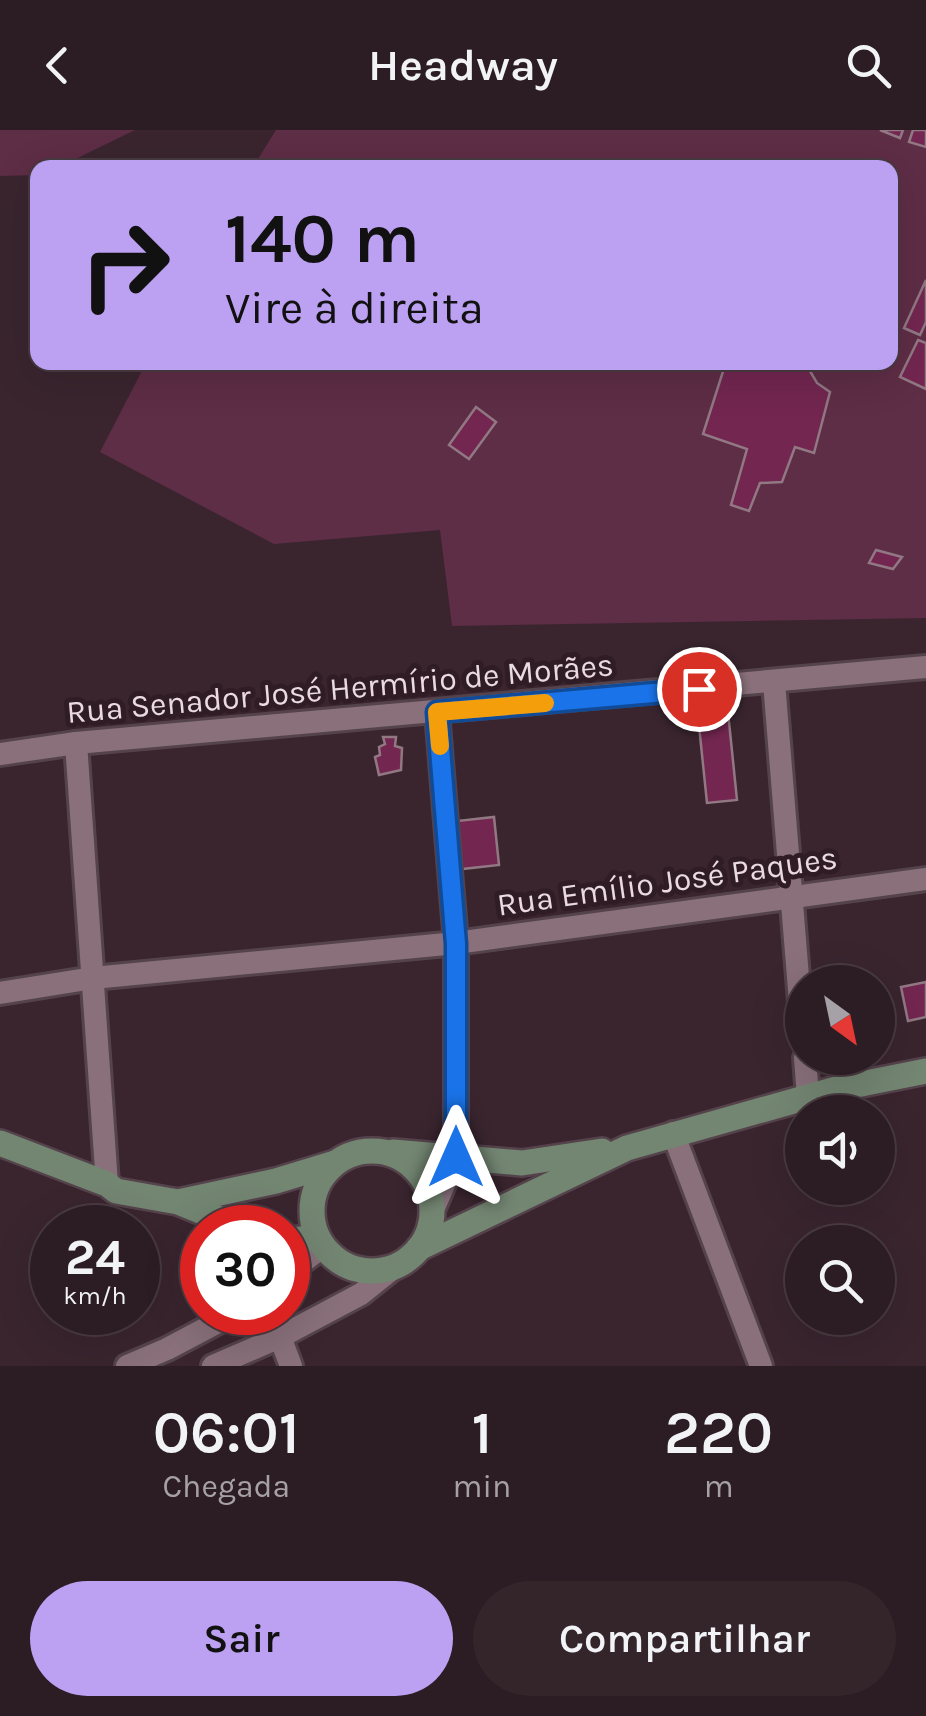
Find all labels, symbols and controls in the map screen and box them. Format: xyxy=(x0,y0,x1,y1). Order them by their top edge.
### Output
icon: back xyxy=(30,38,85,93)
icon: search xyxy=(841,38,896,93)
text: Headway xyxy=(368,39,558,91)
text: 140 m xyxy=(225,198,420,280)
icon: right xyxy=(60,200,190,330)
text: Vire à direita xyxy=(225,282,484,334)
street label: Rua Senador José Hermírio de Morães xyxy=(65,646,615,731)
pin xyxy=(657,647,742,732)
icon: arrive xyxy=(672,662,727,717)
street label: Rua Emílio José Paques xyxy=(495,839,840,924)
north arrow xyxy=(785,965,895,1075)
map controls xyxy=(785,965,895,1335)
button: sound xyxy=(785,1095,895,1205)
position arrow xyxy=(404,1105,508,1209)
speed limit sign: 30 xyxy=(180,1205,310,1335)
button: search xyxy=(785,1225,895,1335)
text: 24 xyxy=(65,1228,125,1287)
text: km/h xyxy=(63,1281,127,1310)
text: 06:01 xyxy=(153,1398,300,1468)
text: 1 xyxy=(471,1398,492,1468)
text: 220 xyxy=(664,1398,773,1468)
text: Chegada xyxy=(162,1468,290,1505)
text: min xyxy=(453,1468,511,1505)
text: m xyxy=(704,1468,734,1505)
button: Sair xyxy=(30,1581,453,1696)
button: Compartilhar xyxy=(473,1581,896,1696)

